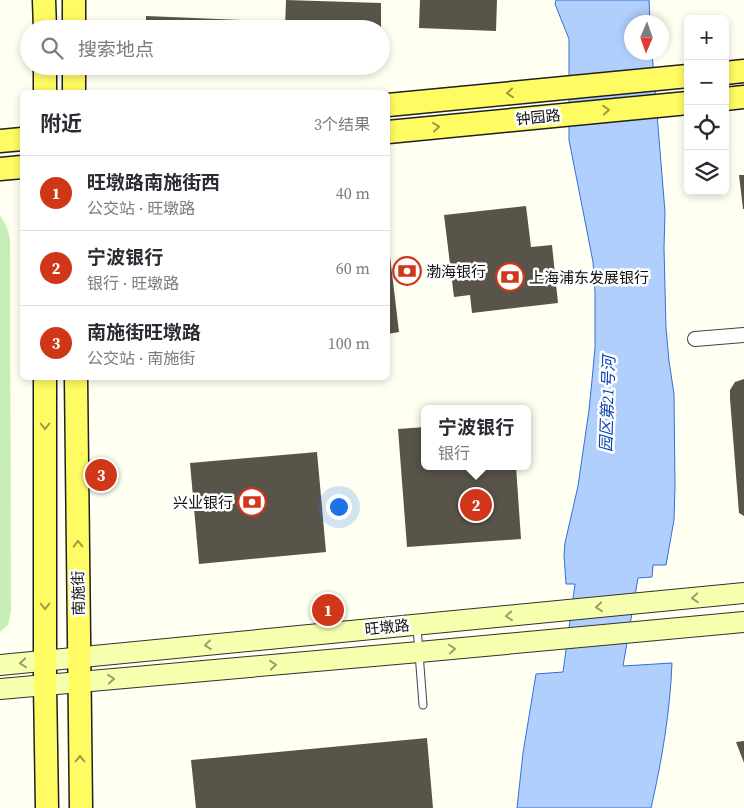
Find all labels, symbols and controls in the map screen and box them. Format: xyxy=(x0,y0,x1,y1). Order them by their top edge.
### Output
north arrow xyxy=(624,15,669,60)
map controls xyxy=(684,15,729,195)
button: + xyxy=(684,15,729,60)
search box xyxy=(20,20,390,75)
icon: search xyxy=(38,34,66,62)
text: 搜索地点 xyxy=(78,36,154,62)
button: − xyxy=(684,60,729,105)
one-way arrow xyxy=(506,87,514,98)
street label: 钟园路 xyxy=(515,104,561,130)
one-way arrow xyxy=(602,105,610,116)
button: locate xyxy=(684,105,729,150)
text: 附近 xyxy=(40,109,82,138)
text: 3个结果 xyxy=(314,113,370,135)
one-way arrow xyxy=(432,122,440,133)
button: layers xyxy=(684,150,729,195)
text: 旺墩路南施街西 xyxy=(87,169,220,195)
text: 1 xyxy=(52,182,60,204)
text: 40 m xyxy=(336,182,370,204)
text: 公交站 · 旺墩路 xyxy=(87,197,195,219)
text: 宁波银行 xyxy=(87,244,163,270)
bank icon: 渤海银行 xyxy=(392,256,422,286)
text: 2 xyxy=(52,257,60,279)
text: 60 m xyxy=(336,257,370,279)
place label: 渤海银行 xyxy=(426,261,486,282)
bank icon: 上海浦东发展银行 xyxy=(495,262,525,292)
place label: 上海浦东发展银行 xyxy=(529,267,649,288)
text: 银行 · 旺墩路 xyxy=(87,272,179,294)
text: 南施街旺墩路 xyxy=(87,319,201,345)
text: 3 xyxy=(52,332,60,354)
text: 100 m xyxy=(328,332,370,354)
text: 公交站 · 南施街 xyxy=(87,347,195,369)
water label: 园区第21号河 xyxy=(594,352,620,453)
popup xyxy=(421,405,531,470)
text: 宁波银行 xyxy=(438,414,514,440)
one-way arrow xyxy=(40,422,50,430)
text: 银行 xyxy=(438,442,470,464)
pin: 3 xyxy=(85,456,117,494)
pin: 2 xyxy=(460,486,492,524)
bank icon: 兴业银行 xyxy=(237,487,267,517)
place label: 兴业银行 xyxy=(173,492,233,513)
your location xyxy=(326,494,352,520)
one-way arrow xyxy=(73,540,83,548)
street label: 南施街 xyxy=(67,570,89,616)
pin: 1 xyxy=(312,591,344,629)
one-way arrow xyxy=(691,592,699,603)
one-way arrow xyxy=(595,601,603,612)
one-way arrow xyxy=(40,602,50,610)
one-way arrow xyxy=(504,610,512,621)
street label: 旺墩路 xyxy=(364,614,410,640)
one-way arrow xyxy=(203,639,211,650)
one-way arrow xyxy=(449,644,457,655)
one-way arrow xyxy=(18,657,26,668)
one-way arrow xyxy=(269,660,277,671)
one-way arrow xyxy=(107,674,115,685)
one-way arrow xyxy=(75,755,85,763)

